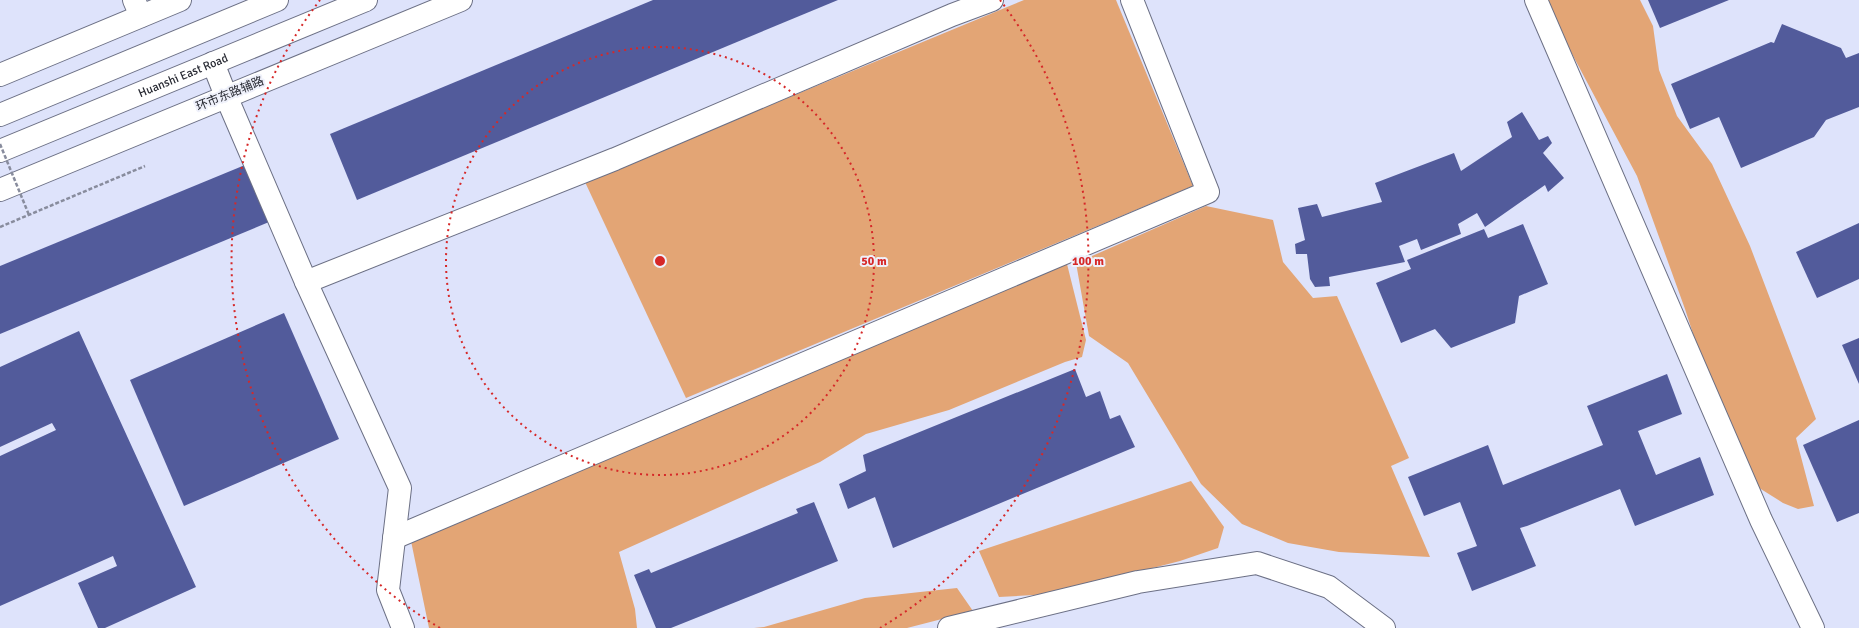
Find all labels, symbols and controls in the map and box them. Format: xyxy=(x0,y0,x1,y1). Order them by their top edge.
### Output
street label: Huanshi East Road xyxy=(136,50,230,101)
street label: 环市东路辅路 xyxy=(194,74,266,114)
centre of rings xyxy=(653,254,667,268)
text: 50 m xyxy=(861,254,887,269)
text: 100 m xyxy=(1072,254,1104,269)

